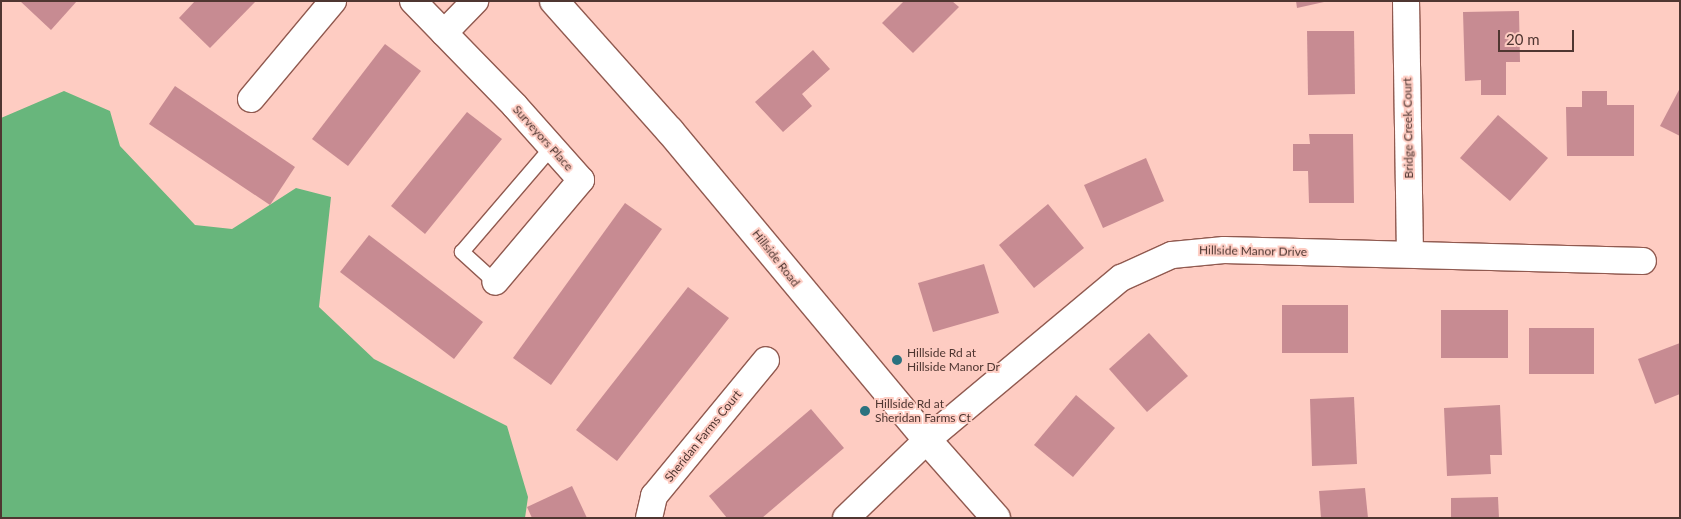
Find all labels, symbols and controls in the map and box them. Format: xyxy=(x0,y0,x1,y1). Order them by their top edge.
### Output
scale bar xyxy=(1501,20,1577,52)
text: 20 m xyxy=(1506,30,1540,48)
street label: Bridge Creek Court xyxy=(1400,77,1416,179)
street label: Surveyors Place xyxy=(510,102,576,174)
street label: Hillside Road xyxy=(749,227,803,289)
street label: Hillside Manor Drive xyxy=(1199,243,1307,259)
place label: Hillside Rd at Hillside Manor Dr xyxy=(907,346,1000,374)
marker: Hillside Rd at Hillside Manor Dr xyxy=(891,354,903,366)
street label: Sheridan Farms Court xyxy=(662,387,744,485)
place label: Hillside Rd at Sheridan Farms Ct xyxy=(875,397,971,425)
marker: Hillside Rd at Sheridan Farms Ct xyxy=(859,405,871,417)

